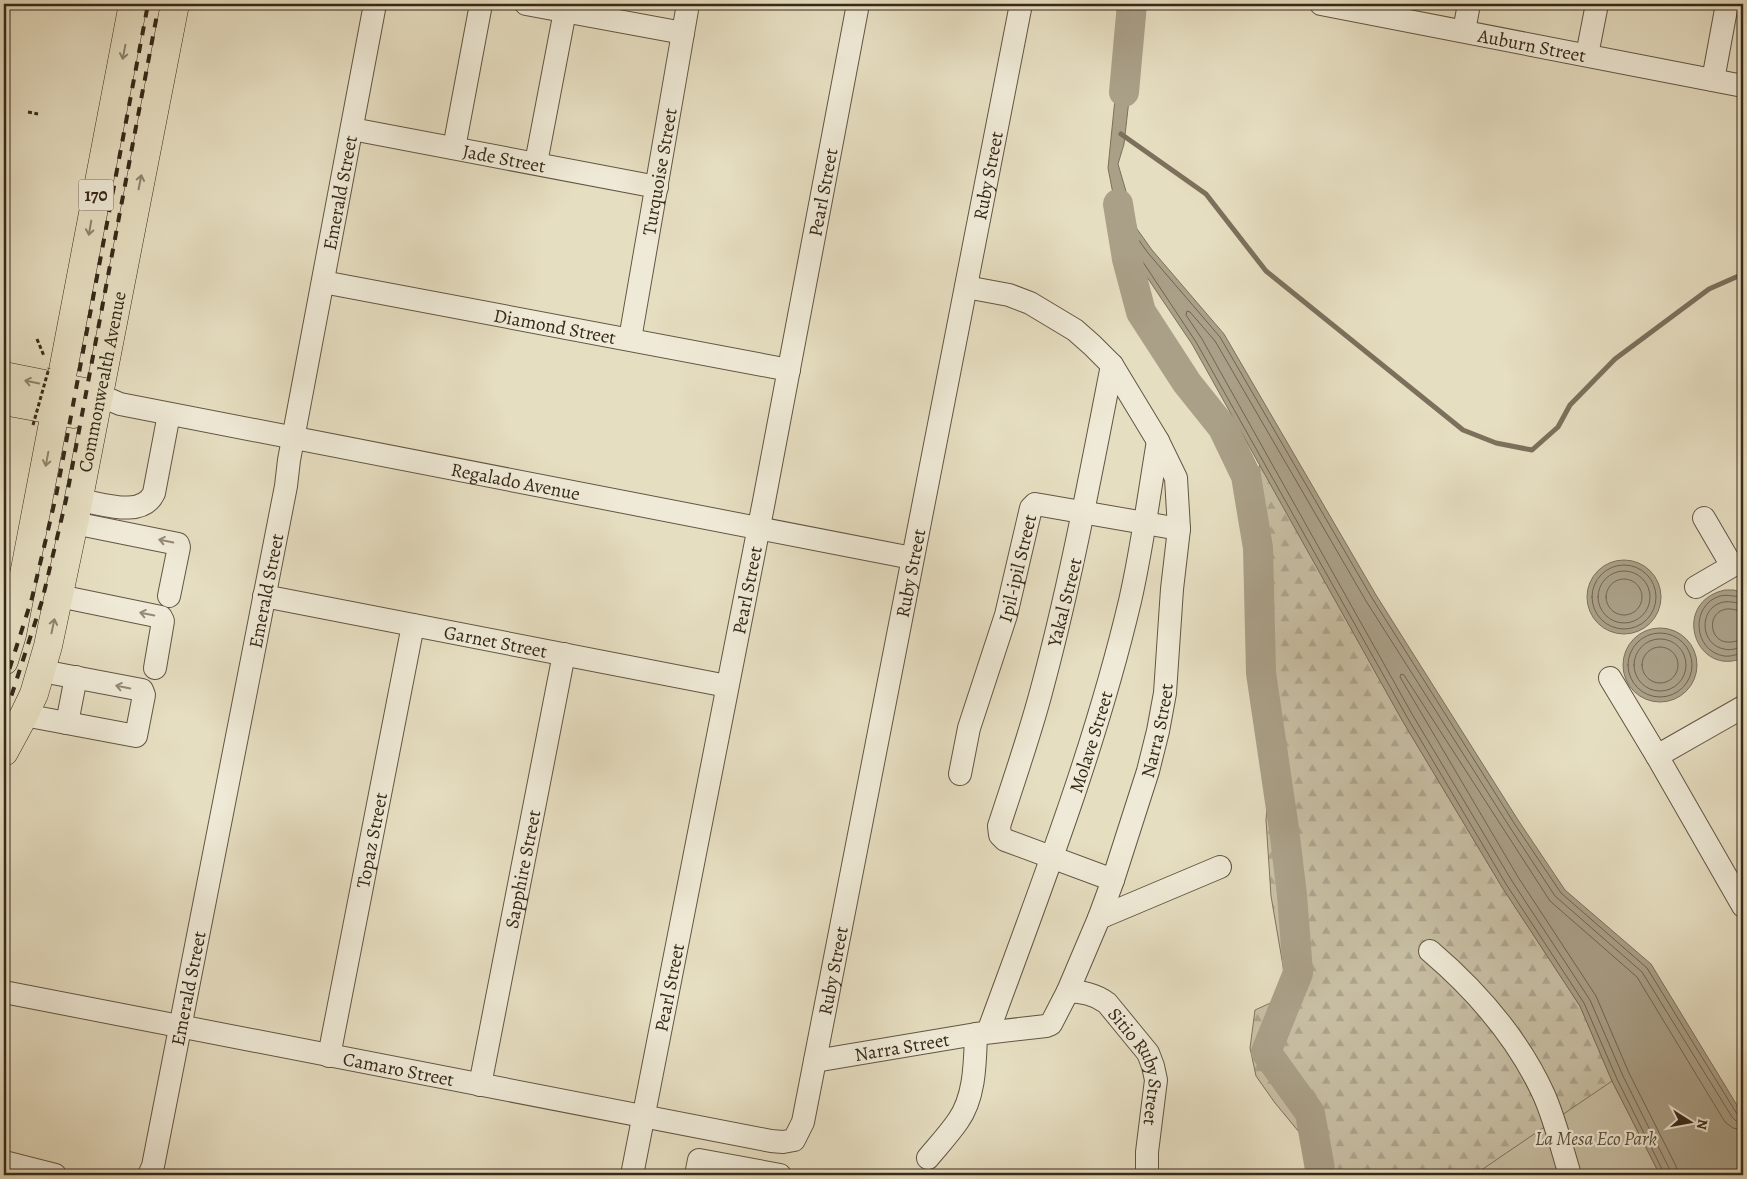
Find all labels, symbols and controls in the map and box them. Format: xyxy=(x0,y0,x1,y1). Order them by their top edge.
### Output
street label: Auburn Street xyxy=(1475,23,1588,69)
one-way arrow xyxy=(119,43,128,59)
street label: Turquoise Street xyxy=(636,106,684,237)
street label: Ruby Street xyxy=(967,129,1010,222)
street label: Emerald Street xyxy=(317,133,364,252)
street label: Jade Street xyxy=(461,138,548,180)
street label: Pearl Street xyxy=(802,146,844,239)
one-way arrow xyxy=(136,174,145,190)
road number: 170 xyxy=(78,180,114,210)
one-way arrow xyxy=(84,220,94,236)
street label: Commonwealth Avenue xyxy=(72,289,133,475)
street label: Diamond Street xyxy=(491,302,618,351)
one-way arrow xyxy=(24,377,40,386)
one-way arrow xyxy=(42,450,51,466)
street label: Regalado Avenue xyxy=(449,457,582,507)
street label: Ipil-ipil Street xyxy=(992,512,1043,626)
street label: Ruby Street xyxy=(890,527,932,620)
street label: Emerald Street xyxy=(243,531,290,651)
one-way arrow xyxy=(158,536,174,546)
street label: Pearl Street xyxy=(726,544,769,637)
street label: Yakal Street xyxy=(1041,555,1089,650)
one-way arrow xyxy=(140,609,156,618)
one-way arrow xyxy=(48,618,58,634)
street label: Garnet Street xyxy=(442,619,549,665)
one-way arrow xyxy=(116,681,132,691)
street label: Narra Street xyxy=(1135,683,1180,781)
street label: Molave Street xyxy=(1063,688,1120,796)
street label: Topaz Street xyxy=(350,790,394,890)
street label: Sapphire Street xyxy=(499,808,547,931)
street label: Ruby Street xyxy=(812,924,855,1017)
street label: Emerald Street xyxy=(165,929,213,1048)
street label: Pearl Street xyxy=(648,941,691,1034)
street label: Sitio Ruby Street xyxy=(1102,1002,1168,1127)
street label: Narra Street xyxy=(853,1027,951,1068)
street label: Camaro Street xyxy=(341,1046,456,1093)
north arrow xyxy=(1664,1096,1714,1146)
text: N xyxy=(1692,1118,1713,1131)
park label: La Mesa Eco Park xyxy=(1535,1126,1657,1152)

